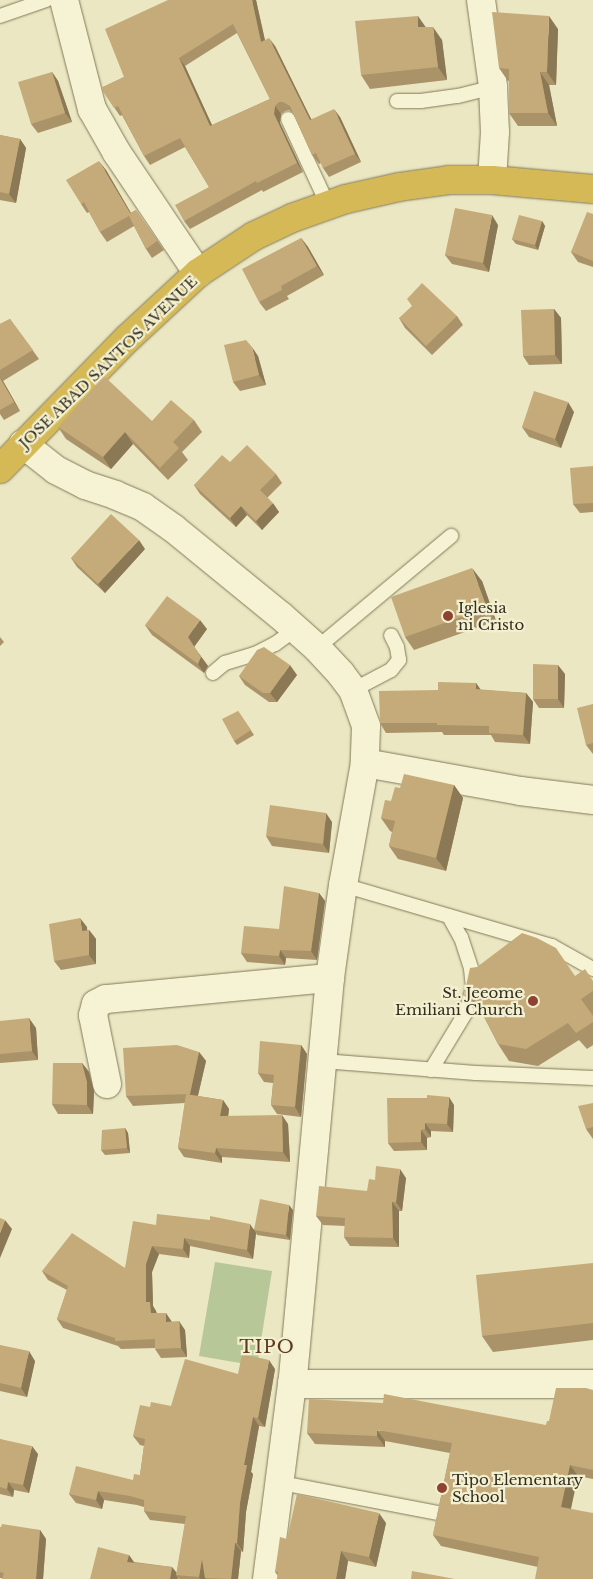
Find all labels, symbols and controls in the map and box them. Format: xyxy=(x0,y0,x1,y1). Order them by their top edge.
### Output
street label: JOSE ABAD SANTOS AVENUE xyxy=(15,272,201,452)
place label: Iglesia ni Cristo xyxy=(458,598,524,633)
marker: Iglesia ni Cristo xyxy=(442,610,454,622)
place label: St. Jeeome Emiliani Church xyxy=(395,983,523,1018)
marker: St. Jeeome Emiliani Church xyxy=(527,995,539,1007)
district label: TIPO xyxy=(239,1336,295,1358)
place label: Tipo Elementary School xyxy=(452,1470,583,1505)
marker: Tipo Elementary School xyxy=(436,1482,448,1494)

